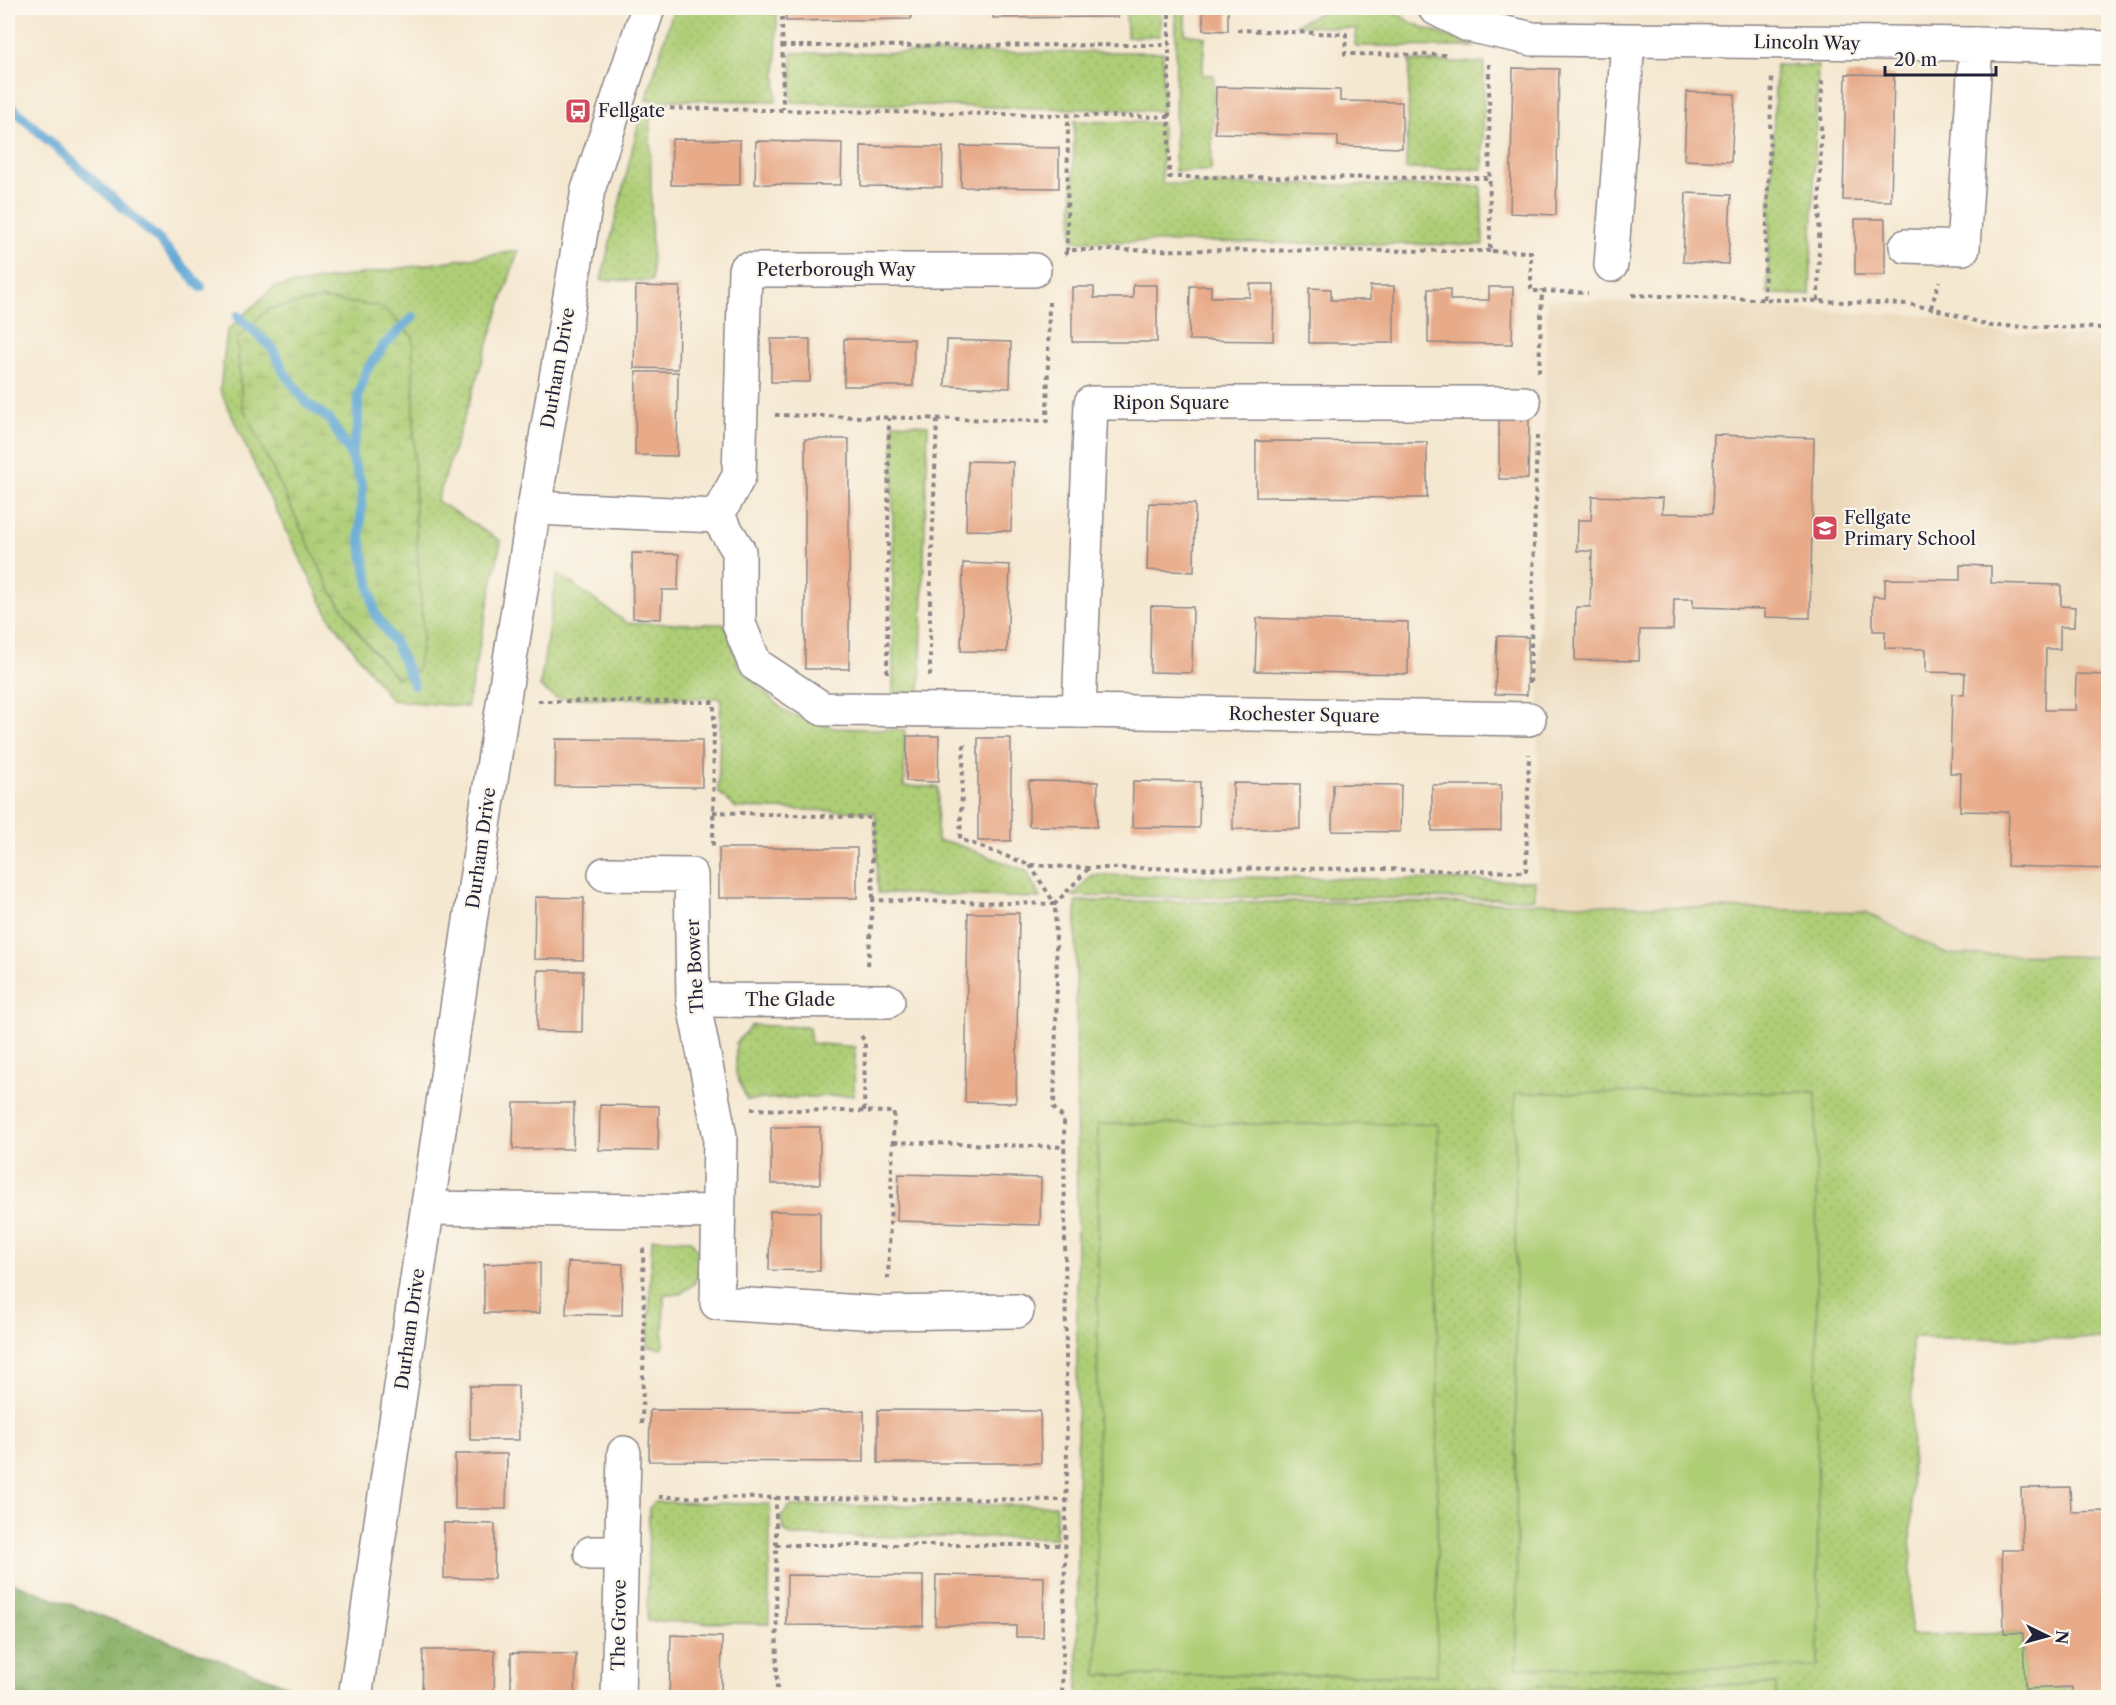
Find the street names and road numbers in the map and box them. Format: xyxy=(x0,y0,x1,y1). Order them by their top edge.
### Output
street label: Lincoln Way xyxy=(1753,31,1862,55)
street label: Peterborough Way xyxy=(757,259,916,281)
street label: Durham Drive xyxy=(537,306,579,430)
street label: Ripon Square xyxy=(1113,392,1229,414)
street label: Rochester Square xyxy=(1228,703,1380,727)
street label: Durham Drive xyxy=(462,786,500,910)
street label: The Bower xyxy=(682,918,708,1014)
street label: The Glade xyxy=(745,989,835,1011)
street label: Durham Drive xyxy=(391,1267,429,1391)
street label: The Grove xyxy=(607,1579,631,1671)

